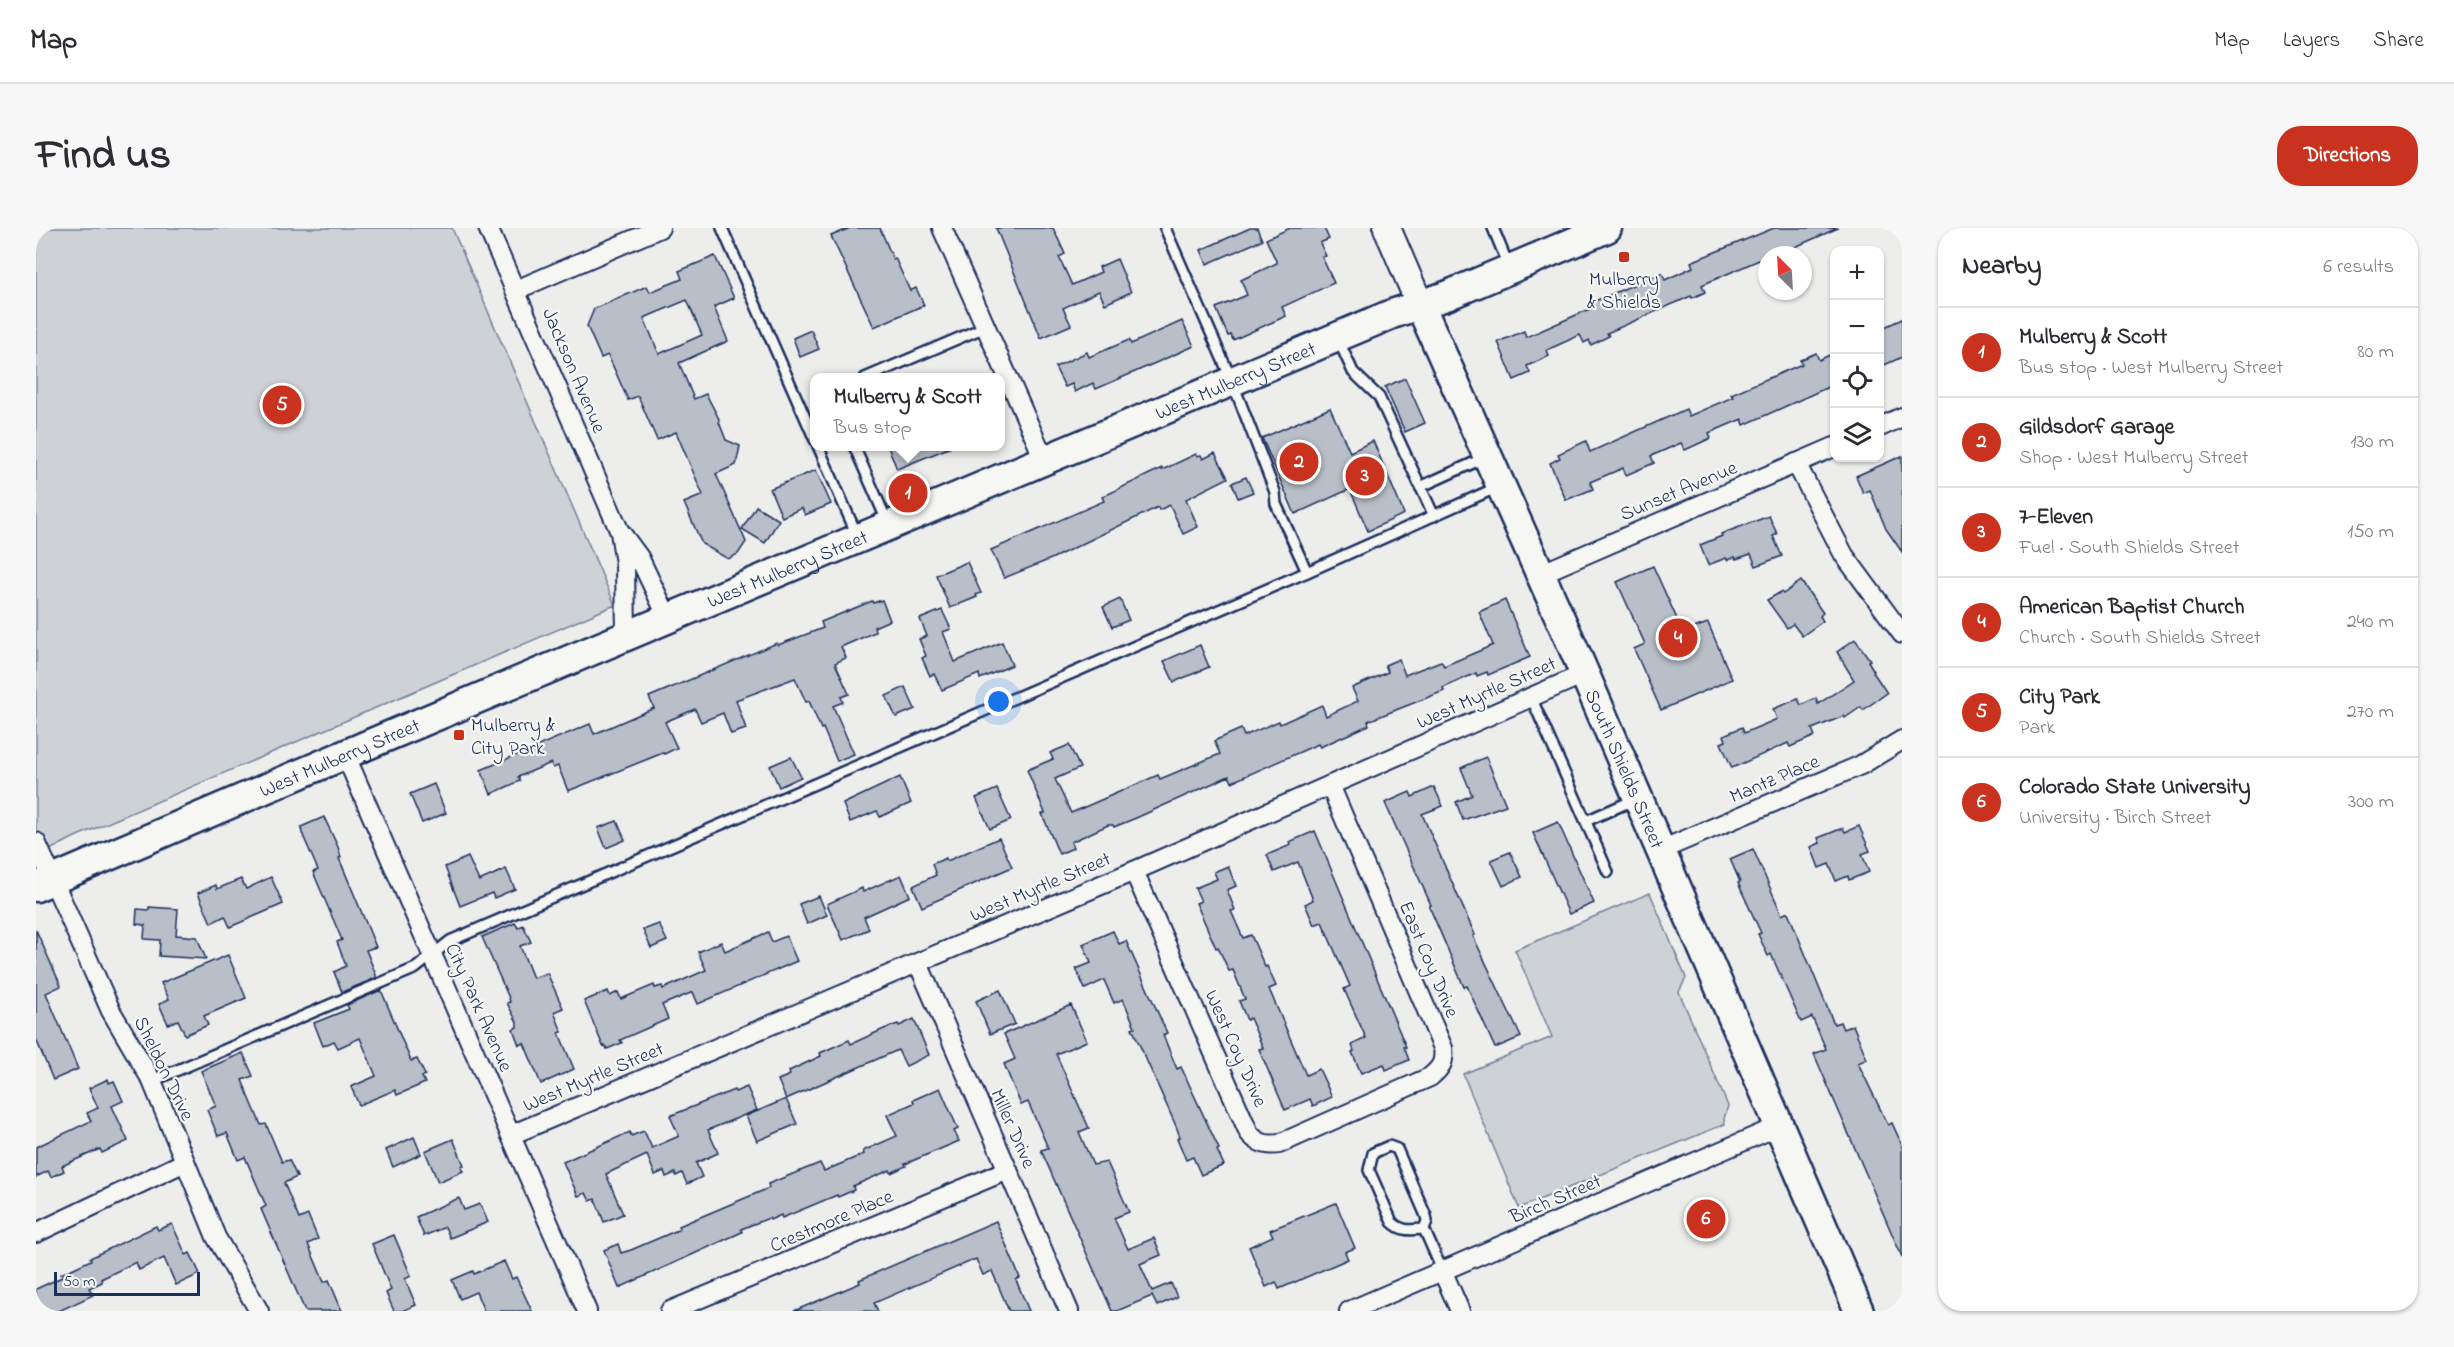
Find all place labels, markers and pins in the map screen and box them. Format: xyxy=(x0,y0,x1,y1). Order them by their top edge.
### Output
marker: Mulberry & Shields xyxy=(1617,250,1631,264)
place label: Mulberry & Shields xyxy=(1587,266,1661,318)
pin: 5 xyxy=(262,382,302,428)
pin: 2 xyxy=(1280,440,1318,484)
pin: 3 xyxy=(1346,454,1384,498)
pin: 1 xyxy=(888,470,928,516)
pin: 4 xyxy=(1658,616,1698,660)
place label: Mulberry & City Park xyxy=(471,712,555,764)
marker: Mulberry & City Park xyxy=(452,728,466,742)
pin: 6 xyxy=(1686,1196,1726,1242)

